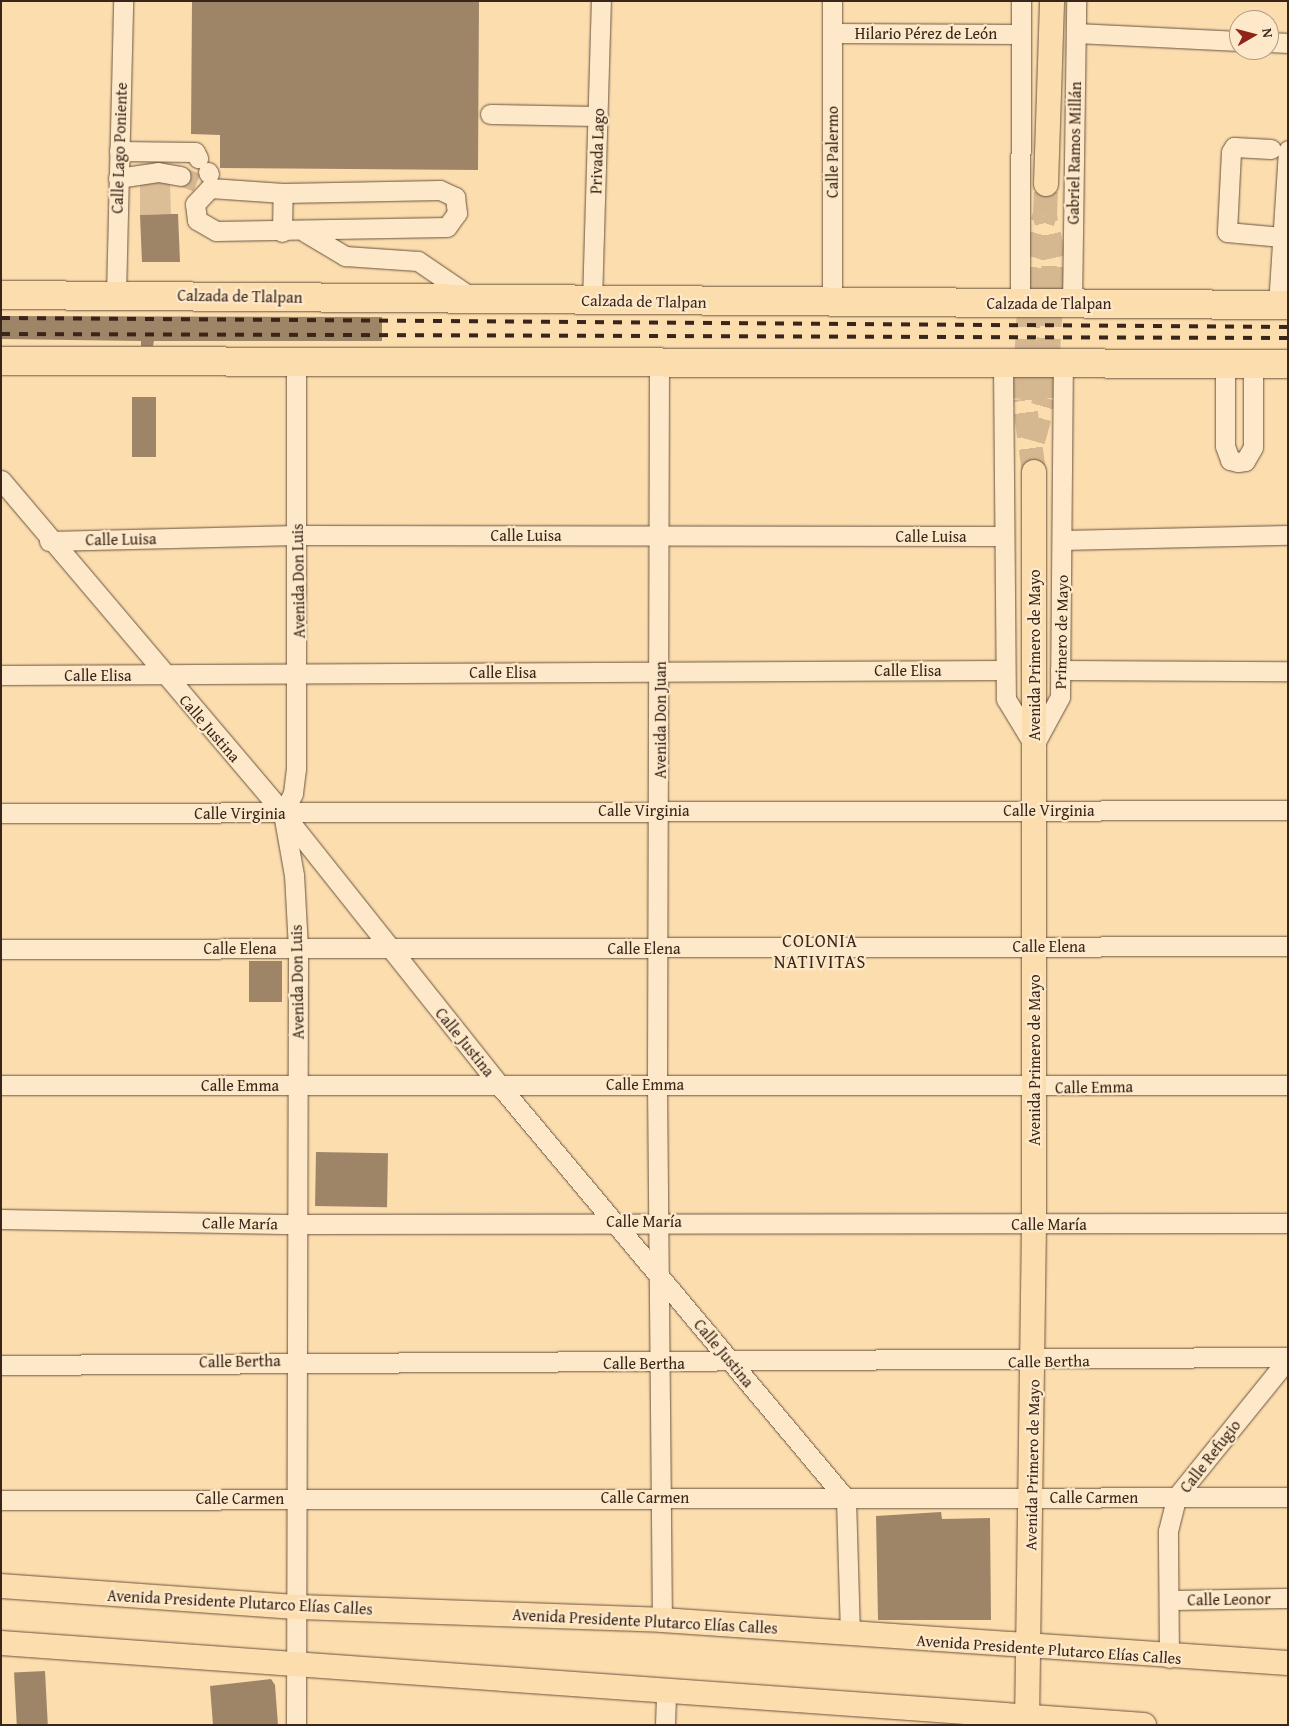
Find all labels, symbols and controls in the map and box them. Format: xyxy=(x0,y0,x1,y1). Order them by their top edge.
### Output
north arrow xyxy=(1229,10,1279,60)
street label: Hilario Pérez de León xyxy=(855,23,997,43)
text: N xyxy=(1257,27,1278,39)
street label: Gabriel Ramos Millán xyxy=(1063,81,1085,225)
street label: Calle Lago Poniente xyxy=(107,82,131,214)
street label: Calle Palermo xyxy=(822,106,842,198)
street label: Privada Lago xyxy=(586,108,608,194)
street label: Calzada de Tlalpan xyxy=(177,285,303,307)
street label: Calzada de Tlalpan xyxy=(581,290,707,312)
street label: Calzada de Tlalpan xyxy=(986,293,1112,313)
street label: Avenida Don Luis xyxy=(287,523,309,639)
street label: Calle Luisa xyxy=(490,525,562,545)
street label: Calle Luisa xyxy=(895,526,967,546)
street label: Calle Luisa xyxy=(85,529,157,549)
street label: Avenida Primero de Mayo xyxy=(1024,569,1044,741)
street label: Primero de Mayo xyxy=(1050,575,1072,689)
street label: Calle Elisa xyxy=(874,660,942,680)
street label: Avenida Don Juan xyxy=(650,661,670,779)
street label: Calle Elisa xyxy=(469,662,537,682)
street label: Calle Elisa xyxy=(64,665,132,685)
street label: Calle Justina xyxy=(176,690,244,766)
street label: Calle Virginia xyxy=(598,800,690,820)
street label: Calle Virginia xyxy=(1003,800,1095,820)
street label: Calle Virginia xyxy=(194,803,286,823)
street label: Avenida Don Luis xyxy=(286,924,308,1040)
district label: COLONIA NATIVITAS xyxy=(773,931,867,974)
street label: Calle Elena xyxy=(1013,936,1085,956)
street label: Calle Elena xyxy=(204,938,276,958)
street label: Calle Elena xyxy=(608,938,680,958)
street label: Avenida Primero de Mayo xyxy=(1024,974,1044,1146)
street label: Calle Justina xyxy=(431,1004,499,1080)
street label: Calle Emma xyxy=(606,1074,684,1094)
street label: Calle Emma xyxy=(201,1075,279,1095)
street label: Calle Emma xyxy=(1055,1077,1133,1097)
street label: Calle María xyxy=(606,1211,682,1231)
street label: Calle María xyxy=(202,1213,278,1233)
street label: Calle María xyxy=(1011,1214,1087,1234)
street label: Calle Justina xyxy=(690,1315,758,1391)
street label: Calle Bertha xyxy=(199,1351,281,1371)
street label: Calle Bertha xyxy=(1008,1351,1090,1371)
street label: Calle Bertha xyxy=(603,1353,685,1373)
street label: Avenida Primero de Mayo xyxy=(1021,1379,1043,1551)
street label: Calle Refugio xyxy=(1176,1416,1244,1496)
street label: Calle Carmen xyxy=(601,1487,689,1507)
street label: Calle Carmen xyxy=(1050,1487,1138,1507)
street label: Calle Carmen xyxy=(196,1488,284,1508)
street label: Avenida Presidente Plutarco Elías Calles xyxy=(107,1585,373,1619)
street label: Calle Leonor xyxy=(1187,1589,1271,1609)
street label: Avenida Presidente Plutarco Elías Calles xyxy=(512,1604,778,1638)
street label: Avenida Presidente Plutarco Elías Calles xyxy=(916,1630,1182,1668)

